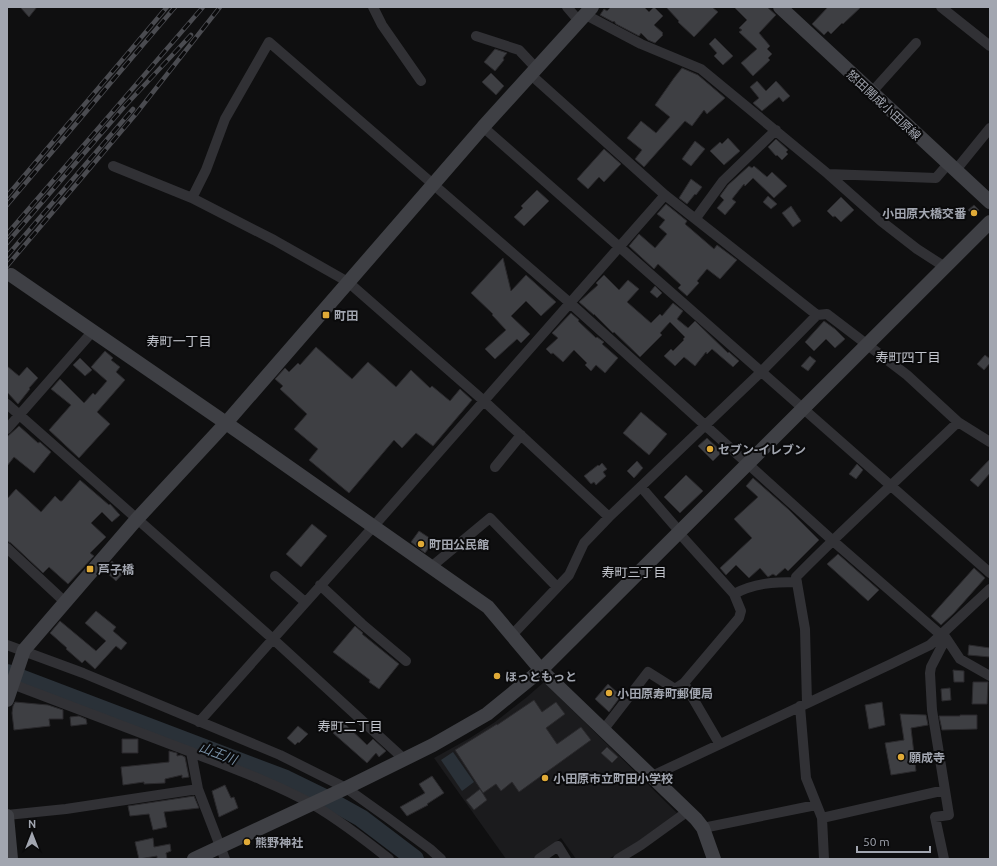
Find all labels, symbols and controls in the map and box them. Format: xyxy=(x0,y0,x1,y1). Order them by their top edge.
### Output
street label: 怒田開成小田原線 xyxy=(844,68,924,142)
place label: 小田原大橋交番 xyxy=(882,207,967,220)
marker: 小田原大橋交番 xyxy=(969,208,979,218)
place label: 町田 xyxy=(334,309,358,322)
marker: 町田 xyxy=(321,310,331,320)
district label: 寿町一丁目 xyxy=(146,334,212,348)
district label: 寿町四丁目 xyxy=(875,350,941,364)
place label: セブン-イレブン xyxy=(718,443,806,456)
marker: セブン-イレブン xyxy=(705,444,715,454)
place label: 町田公民館 xyxy=(429,538,489,551)
marker: 町田公民館 xyxy=(416,539,426,549)
place label: 芦子橋 xyxy=(98,563,135,576)
marker: 芦子橋 xyxy=(85,564,95,574)
district label: 寿町三丁目 xyxy=(601,565,667,579)
place label: ほっともっと xyxy=(505,670,577,683)
marker: ほっともっと xyxy=(492,671,502,681)
place label: 小田原寿町郵便局 xyxy=(617,687,713,700)
marker: 小田原寿町郵便局 xyxy=(604,688,614,698)
district label: 寿町二丁目 xyxy=(317,719,383,733)
water label: 山王川 xyxy=(197,739,241,767)
place label: 願成寺 xyxy=(909,751,945,764)
marker: 願成寺 xyxy=(896,752,906,762)
place label: 小田原市立町田小学校 xyxy=(553,772,673,785)
marker: 小田原市立町田小学校 xyxy=(540,773,550,783)
north arrow xyxy=(12,814,52,854)
text: N xyxy=(28,818,36,830)
scale bar xyxy=(857,828,930,854)
text: 50 m xyxy=(863,835,890,848)
place label: 熊野神社 xyxy=(255,836,303,849)
marker: 熊野神社 xyxy=(242,837,252,847)

